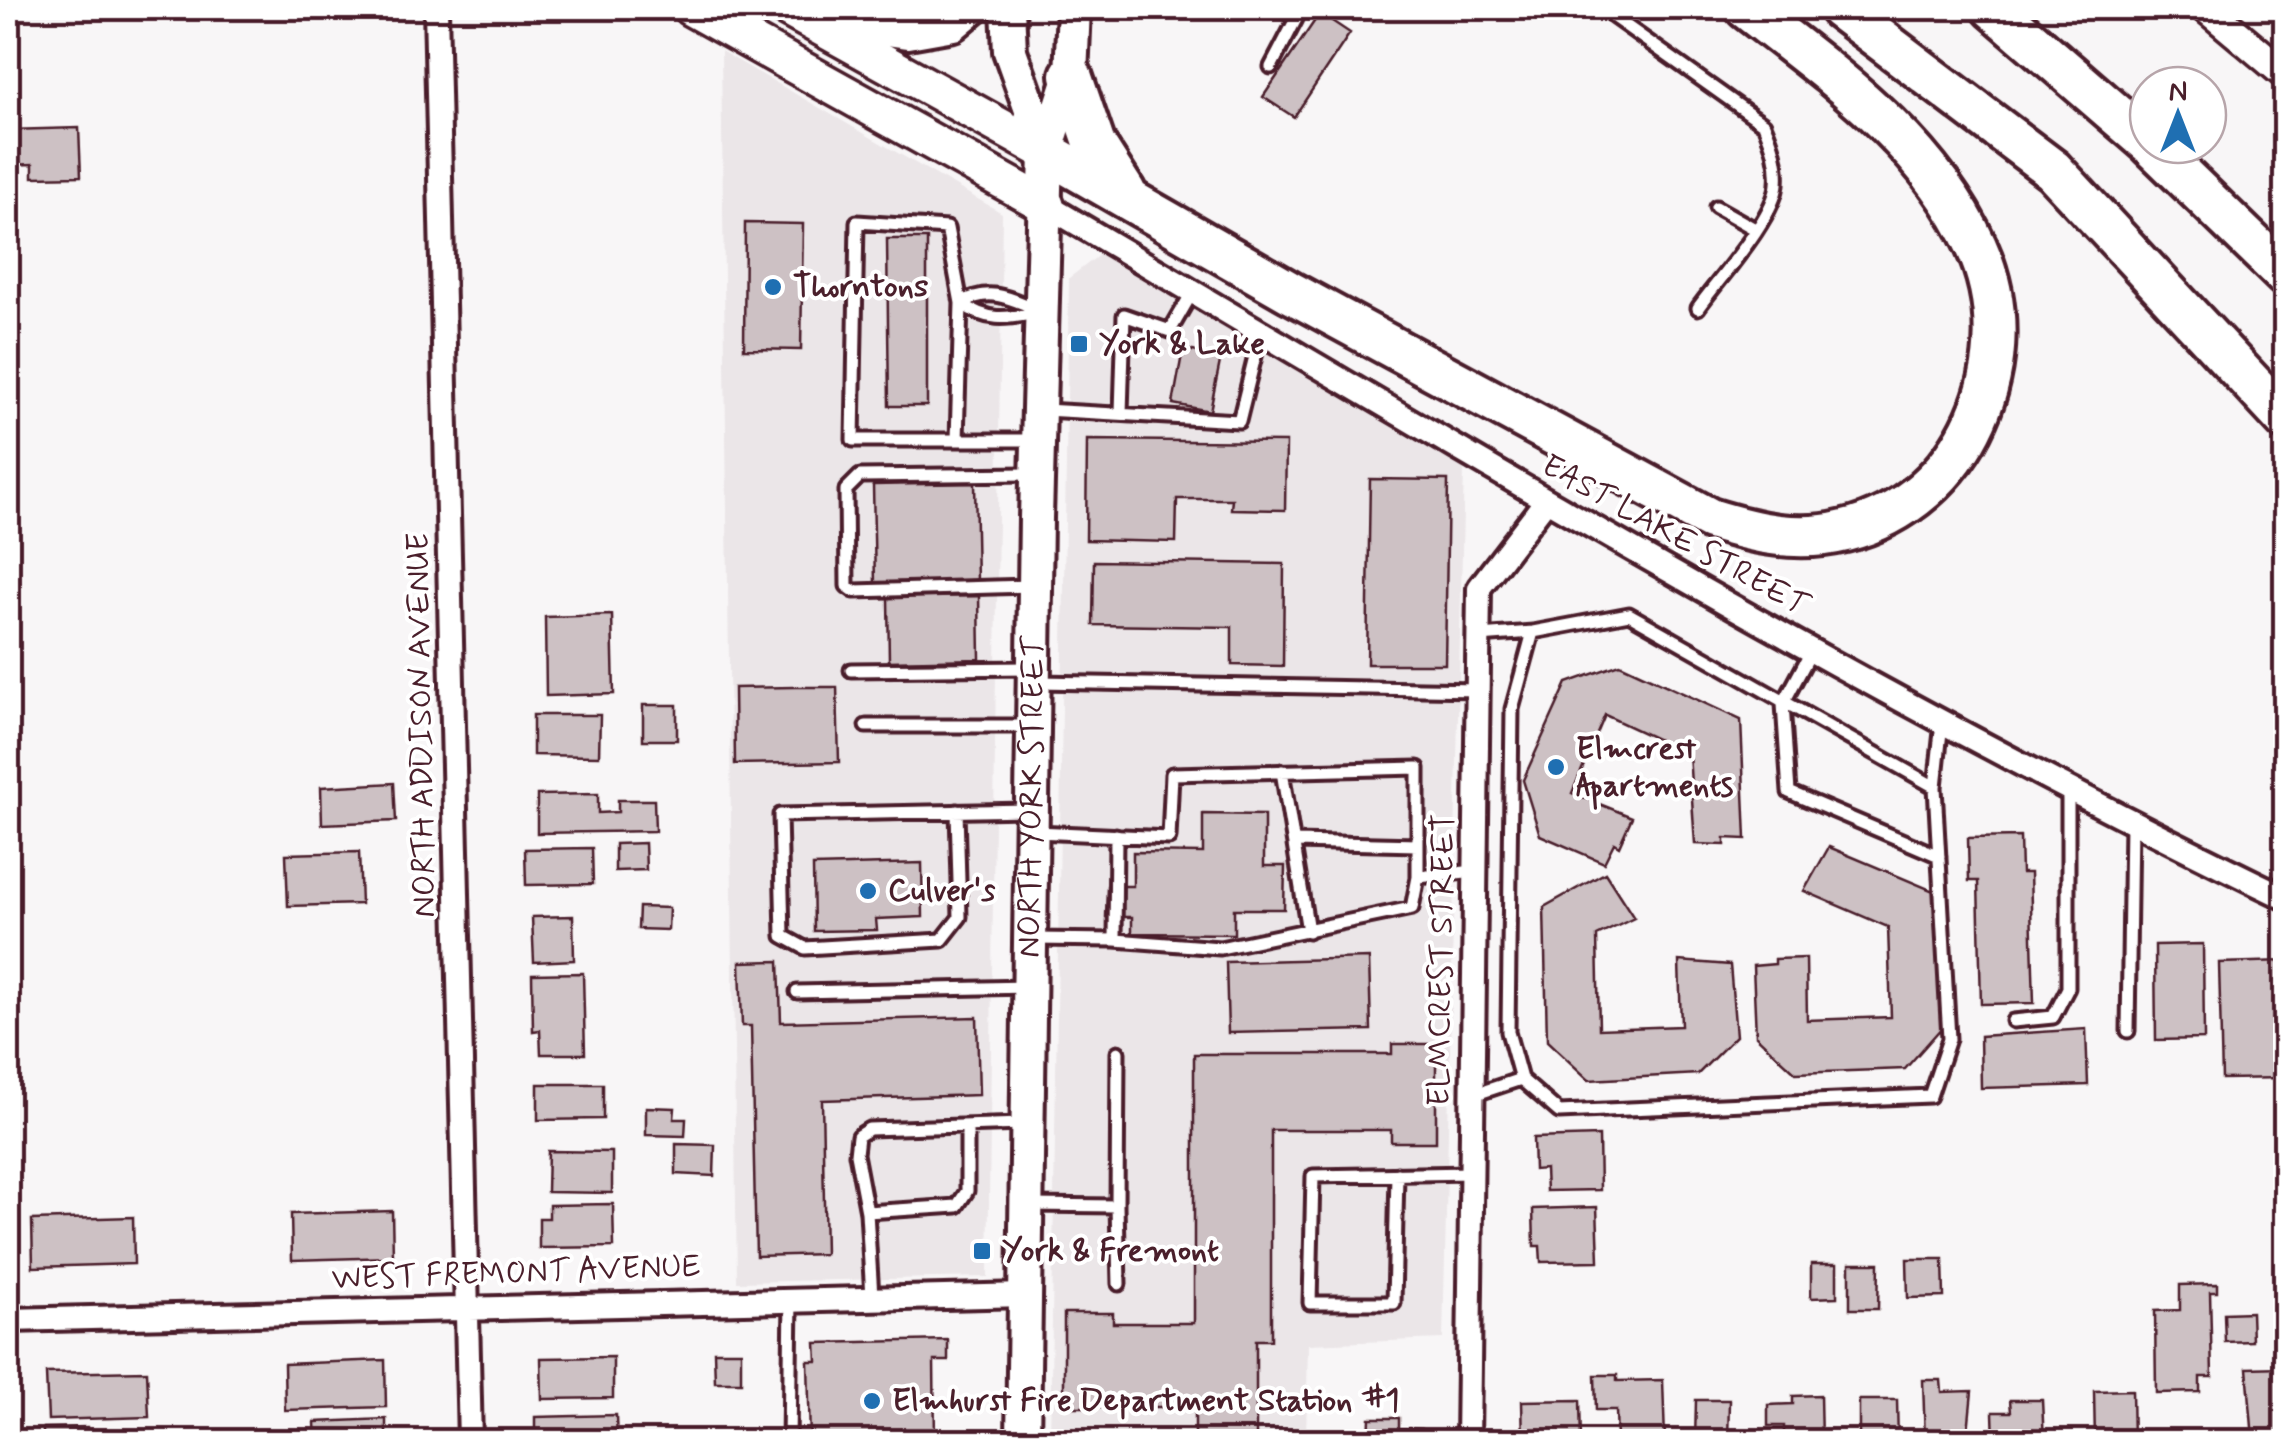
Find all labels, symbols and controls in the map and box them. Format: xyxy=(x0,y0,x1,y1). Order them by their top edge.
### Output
north arrow xyxy=(2128,65,2228,165)
text: N xyxy=(2169,74,2187,111)
place label: Thorntons xyxy=(793,266,928,308)
marker: Thorntons xyxy=(762,276,784,298)
place label: York & Lake xyxy=(1099,323,1265,365)
marker: York & Lake xyxy=(1068,333,1090,355)
street label: EAST LAKE STREET xyxy=(1534,445,1817,628)
street label: NORTH ADDISON AVENUE xyxy=(398,532,446,918)
street label: NORTH YORK STREET xyxy=(1009,635,1055,958)
place label: Elmcrest Apartments xyxy=(1576,728,1734,810)
marker: Elmcrest Apartments xyxy=(1545,756,1567,778)
street label: ELMCREST STREET xyxy=(1418,813,1466,1107)
place label: Culver's xyxy=(888,870,996,912)
marker: Culver's xyxy=(857,880,879,902)
place label: York & Fremont xyxy=(1002,1230,1219,1272)
marker: York & Fremont xyxy=(971,1240,993,1262)
street label: WEST FREMONT AVENUE xyxy=(331,1246,701,1300)
place label: Elmhurst Fire Department Station #1 xyxy=(892,1380,1400,1422)
marker: Elmhurst Fire Department Station #1 xyxy=(861,1390,883,1412)

